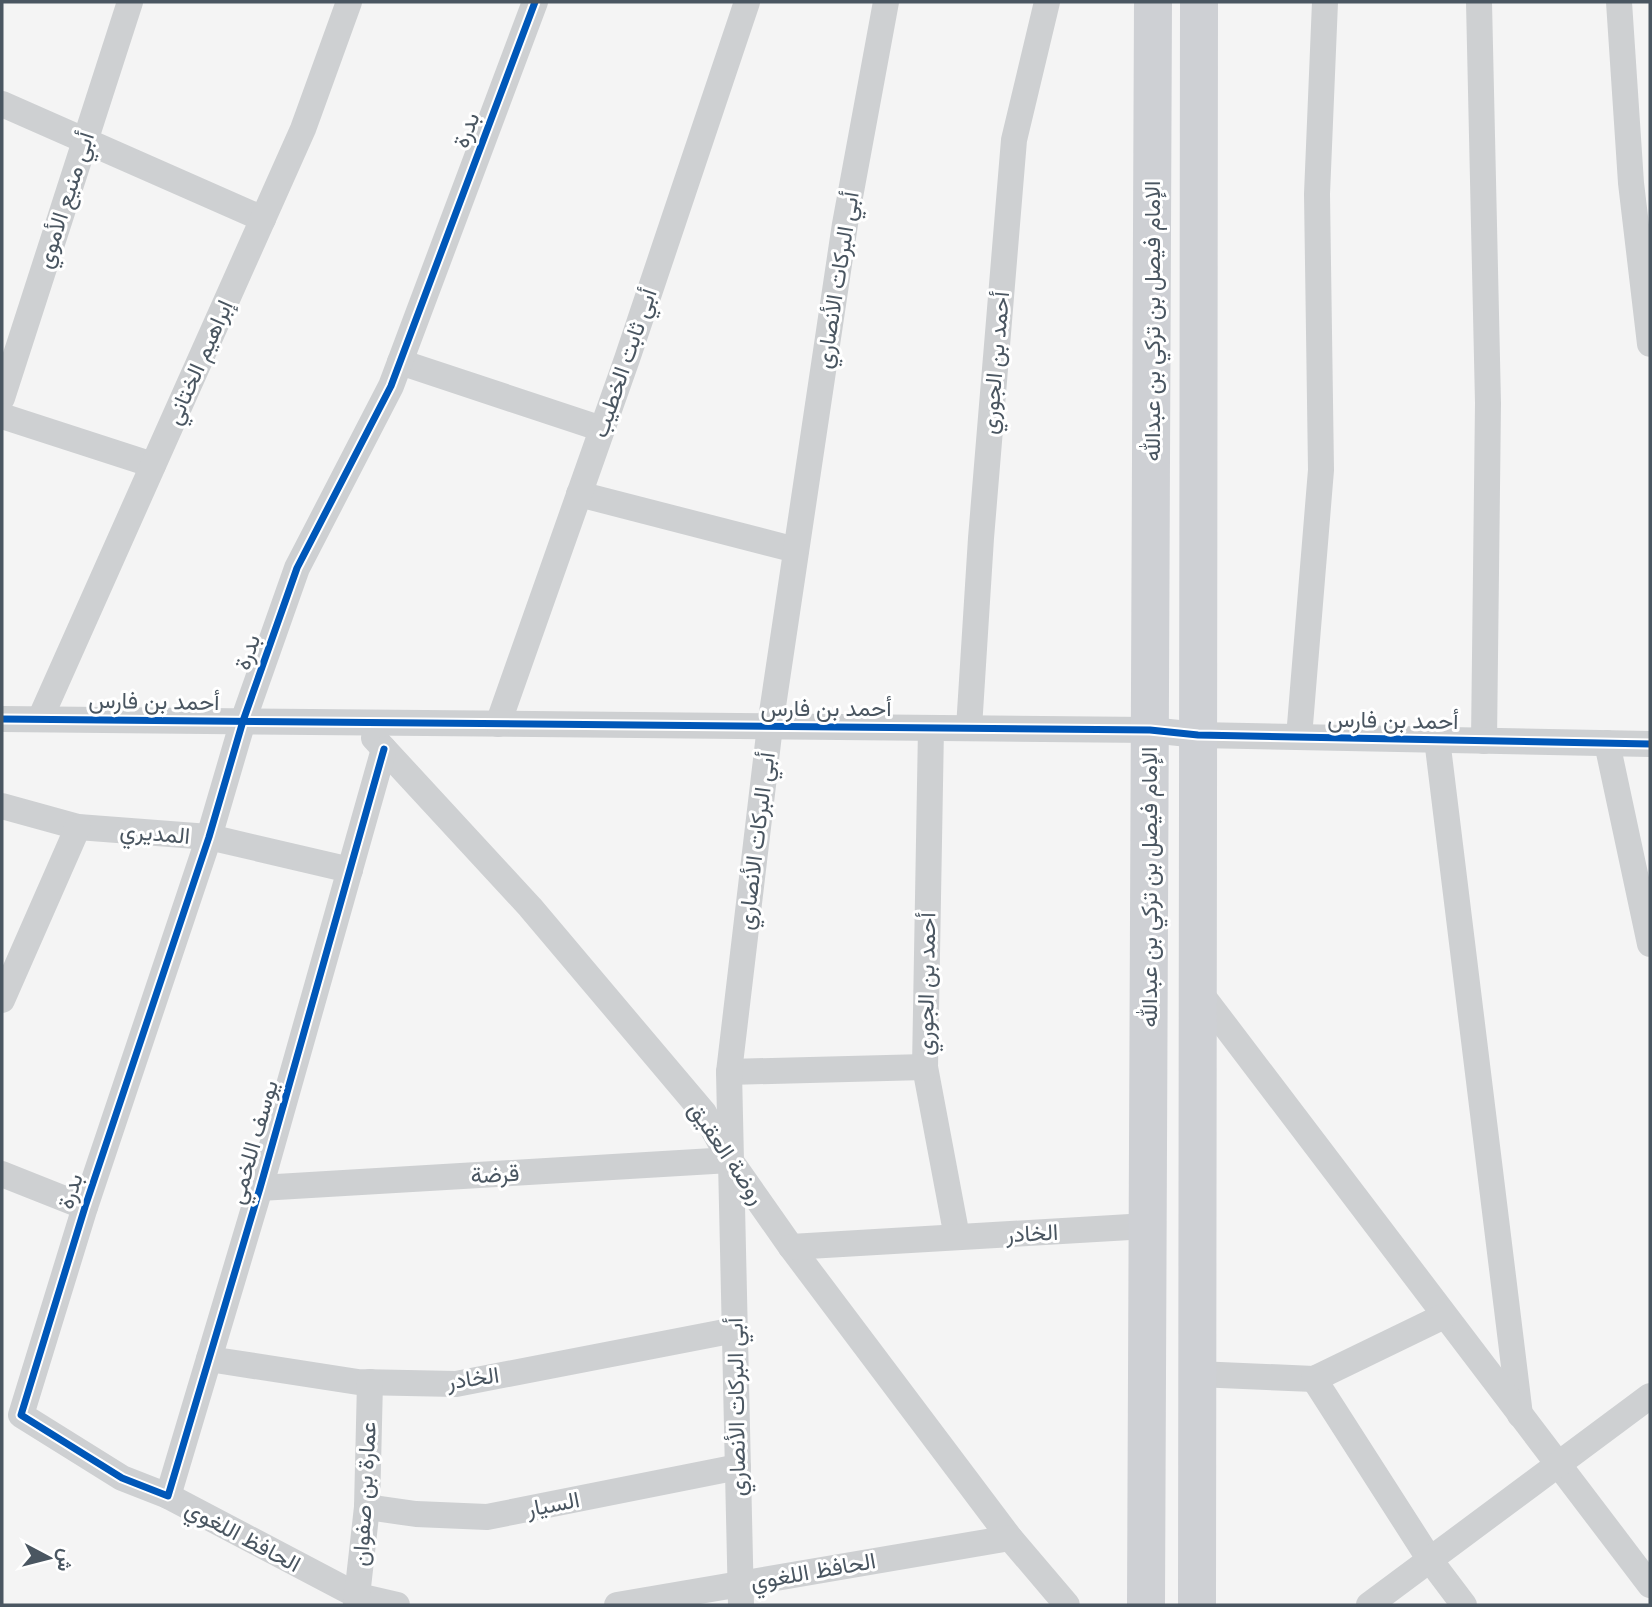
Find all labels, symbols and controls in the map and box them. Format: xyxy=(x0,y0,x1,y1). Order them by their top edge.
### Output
street label: بدرة xyxy=(446,108,487,152)
street label: أبي منيع الأموي xyxy=(29,128,105,273)
street label: الإمام فيصل بن تركي بن عبدالله xyxy=(1137,181,1171,461)
street label: أبي البركات الأنصاري xyxy=(808,189,870,371)
street label: أبي ثابت الخطيب xyxy=(584,285,667,443)
street label: أحمد بن الجوري xyxy=(974,290,1020,436)
street label: إبراهيم الختاني xyxy=(158,295,244,431)
street label: بدرة xyxy=(227,630,268,674)
street label: أحمد بن فارس xyxy=(88,685,220,718)
street label: أحمد بن فارس xyxy=(760,693,892,724)
street label: أحمد بن فارس xyxy=(1327,704,1459,737)
street label: الإمام فيصل بن تركي بن عبدالله xyxy=(1134,747,1168,1027)
street label: أبي البركات الأنصاري xyxy=(730,750,786,932)
street label: المديري xyxy=(118,815,191,855)
street label: أحمد بن الجوري xyxy=(910,912,946,1056)
street label: يوسف اللخمي xyxy=(221,1077,289,1208)
street label: روضة العقيق xyxy=(681,1096,772,1211)
street label: قرضة xyxy=(470,1158,520,1191)
street label: بدرة xyxy=(50,1169,91,1213)
street label: الخادر xyxy=(1004,1217,1059,1250)
street label: أبي البركات الأنصاري xyxy=(719,1317,757,1497)
street label: الخادر xyxy=(444,1359,501,1398)
street label: عمارة بن صفوان xyxy=(345,1421,384,1567)
street label: السيار xyxy=(523,1484,582,1525)
street label: الحافظ اللغوي xyxy=(178,1493,306,1582)
north arrow xyxy=(14,1523,84,1593)
street label: الحافظ اللغوي xyxy=(748,1545,879,1601)
text: ش xyxy=(51,1547,79,1573)

